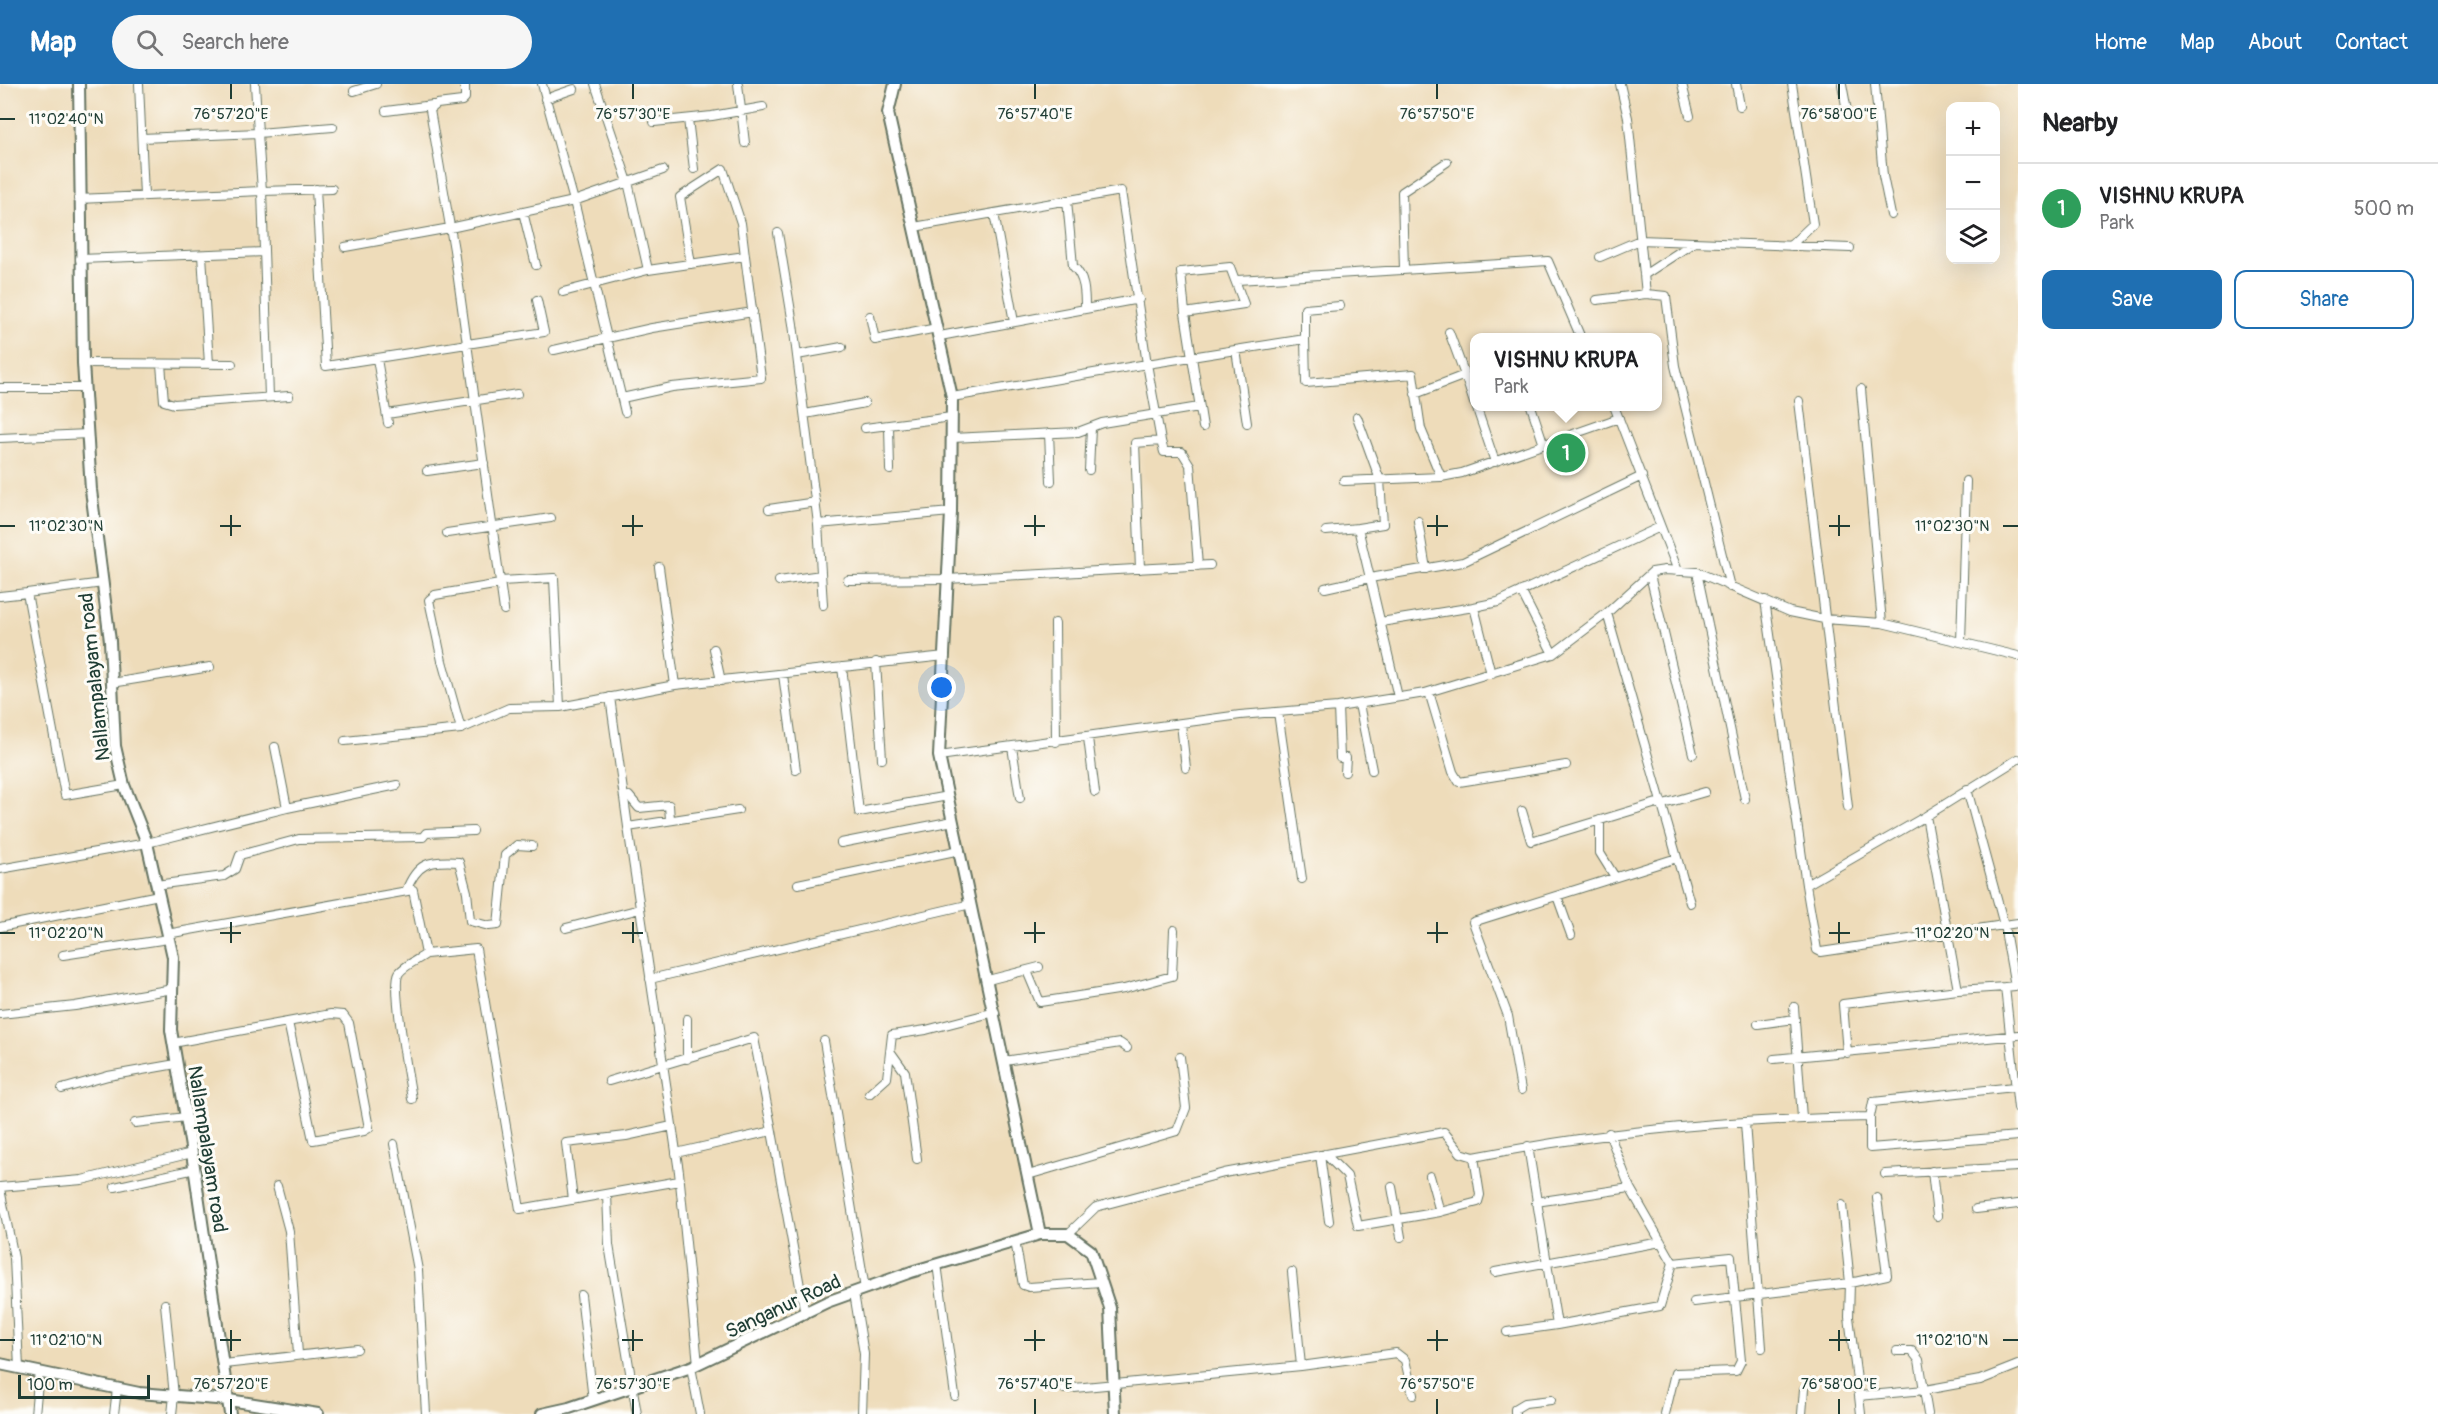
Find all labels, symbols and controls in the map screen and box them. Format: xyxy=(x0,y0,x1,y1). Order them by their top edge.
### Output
search box xyxy=(112,15,532,69)
text: Map xyxy=(30,25,76,60)
icon: search xyxy=(133,26,166,59)
text: Search here xyxy=(181,28,289,56)
text: Home xyxy=(2094,29,2147,56)
text: Map xyxy=(2180,29,2215,56)
text: About xyxy=(2248,29,2302,56)
text: Contact xyxy=(2335,29,2408,56)
map controls xyxy=(1946,102,2000,264)
button: + xyxy=(1946,102,2000,156)
text: 76°57'20"E xyxy=(194,105,269,124)
text: 76°57'30"E xyxy=(596,105,671,124)
text: 76°57'40"E xyxy=(997,105,1073,124)
text: 76°57'50"E xyxy=(1400,105,1474,124)
text: 76°58'00"E xyxy=(1801,105,1877,124)
text: Nearby xyxy=(2042,107,2118,139)
text: 11°02'40"N xyxy=(28,110,104,129)
button: − xyxy=(1946,156,2000,210)
text: VISHNU KRUPA xyxy=(2099,182,2244,210)
text: 1 xyxy=(2058,196,2065,221)
text: 500 m xyxy=(2354,196,2414,221)
button: layers xyxy=(1946,210,2000,264)
text: Park xyxy=(2099,210,2134,235)
button: Save xyxy=(2042,270,2222,329)
button: Share xyxy=(2234,270,2414,329)
popup xyxy=(1470,333,1662,411)
text: VISHNU KRUPA xyxy=(1494,346,1638,374)
text: Park xyxy=(1494,374,1529,399)
pin: 1 xyxy=(1546,430,1586,476)
text: 11°02'30"N xyxy=(29,517,103,536)
text: 11°02'30"N xyxy=(1915,517,1989,536)
street label: Nallampalayam road xyxy=(73,592,116,762)
your location xyxy=(927,673,956,702)
text: 11°02'20"N xyxy=(29,924,103,943)
text: 11°02'20"N xyxy=(1915,924,1989,943)
street label: Nallampalayam road xyxy=(182,1064,233,1234)
street label: Sanganur Road xyxy=(721,1269,845,1344)
text: 11°02'10"N xyxy=(30,1331,102,1350)
text: 11°02'10"N xyxy=(1916,1331,1988,1350)
scale bar xyxy=(18,1372,150,1400)
text: 100 m xyxy=(27,1375,73,1395)
text: 76°57'20"E xyxy=(194,1375,269,1394)
text: 76°57'30"E xyxy=(596,1375,671,1394)
text: 76°57'40"E xyxy=(997,1375,1073,1394)
text: 76°57'50"E xyxy=(1400,1375,1474,1394)
text: 76°58'00"E xyxy=(1801,1375,1877,1394)

